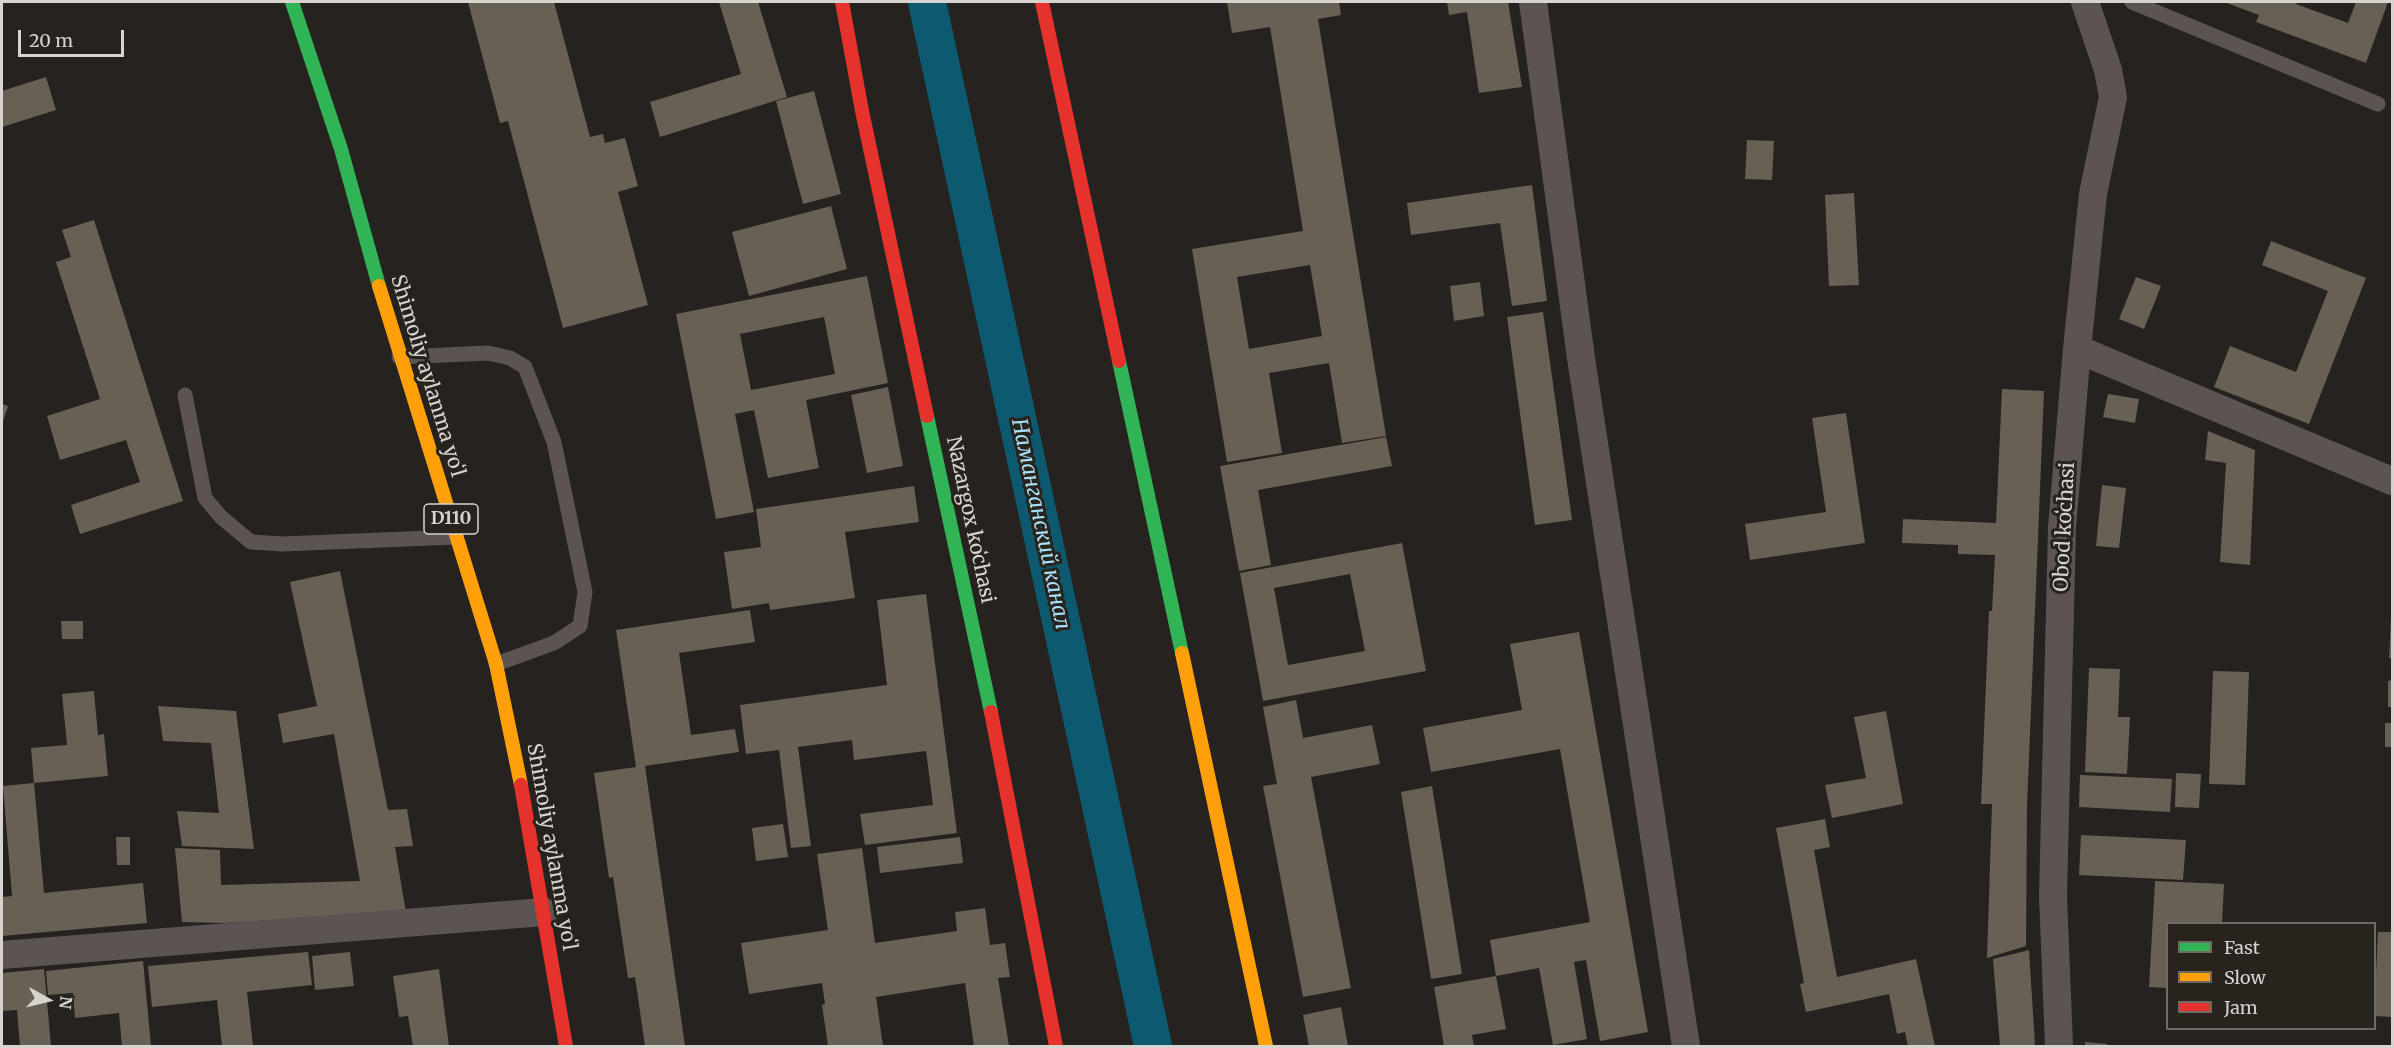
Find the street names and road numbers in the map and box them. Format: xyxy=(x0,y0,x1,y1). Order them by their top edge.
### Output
street label: Shimoliy aylanma yoʻl xyxy=(385,272,469,480)
street label: Nazargox koʻchasi xyxy=(941,434,999,606)
street label: Obod koʻchasi xyxy=(2050,462,2080,592)
road number: D110 xyxy=(424,504,478,534)
street label: Shimoliy aylanma yoʻl xyxy=(521,742,581,952)

